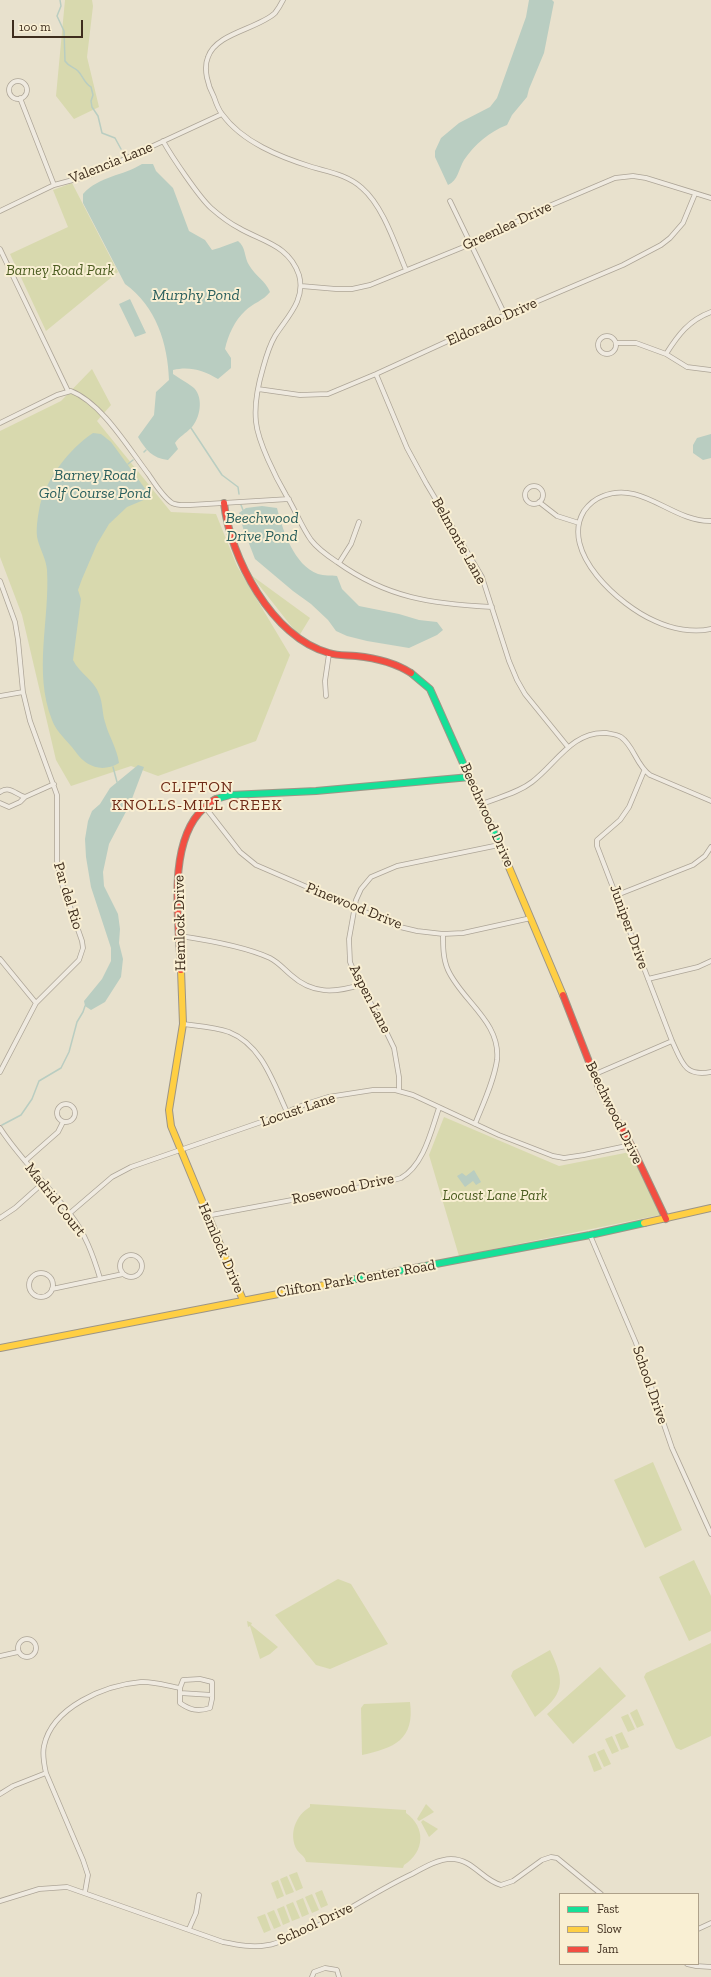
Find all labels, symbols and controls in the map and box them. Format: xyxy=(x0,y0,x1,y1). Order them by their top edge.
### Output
scale bar xyxy=(14,12,85,38)
text: 100 m xyxy=(19,20,51,34)
street label: Valencia Lane xyxy=(67,138,155,188)
street label: Greenlea Drive xyxy=(460,197,554,255)
park label: Barney Road Park xyxy=(6,262,114,280)
water label: Murphy Pond xyxy=(152,285,240,305)
street label: Eldorado Drive xyxy=(444,294,540,350)
water label: Barney Road Golf Course Pond xyxy=(39,465,151,503)
street label: Belmonte Lane xyxy=(428,494,490,588)
water label: Beechwood Drive Pond xyxy=(225,508,299,546)
street label: Beechwood Drive xyxy=(456,760,518,870)
district label: CLIFTON KNOLLS-MILL CREEK xyxy=(111,777,283,815)
street label: Par del Rio xyxy=(49,860,87,932)
street label: Hemlock Drive xyxy=(170,875,190,971)
street label: Pinewood Drive xyxy=(303,879,405,933)
street label: Juniper Drive xyxy=(605,883,653,971)
street label: Aspen Lane xyxy=(345,962,395,1036)
street label: Beechwood Drive xyxy=(581,1059,647,1167)
street label: Locust Lane xyxy=(258,1089,338,1131)
street label: Madrid Court xyxy=(21,1160,89,1240)
street label: Rosewood Drive xyxy=(290,1169,396,1209)
park label: Locust Lane Park xyxy=(442,1187,548,1205)
street label: Hemlock Drive xyxy=(194,1200,248,1296)
street label: Clifton Park Center Road xyxy=(275,1256,437,1302)
street label: School Drive xyxy=(628,1344,672,1426)
legend xyxy=(559,1893,699,1965)
street label: School Drive xyxy=(274,1899,356,1949)
text: Fast xyxy=(597,1902,619,1916)
text: Slow xyxy=(597,1922,622,1936)
text: Jam xyxy=(597,1942,618,1956)

